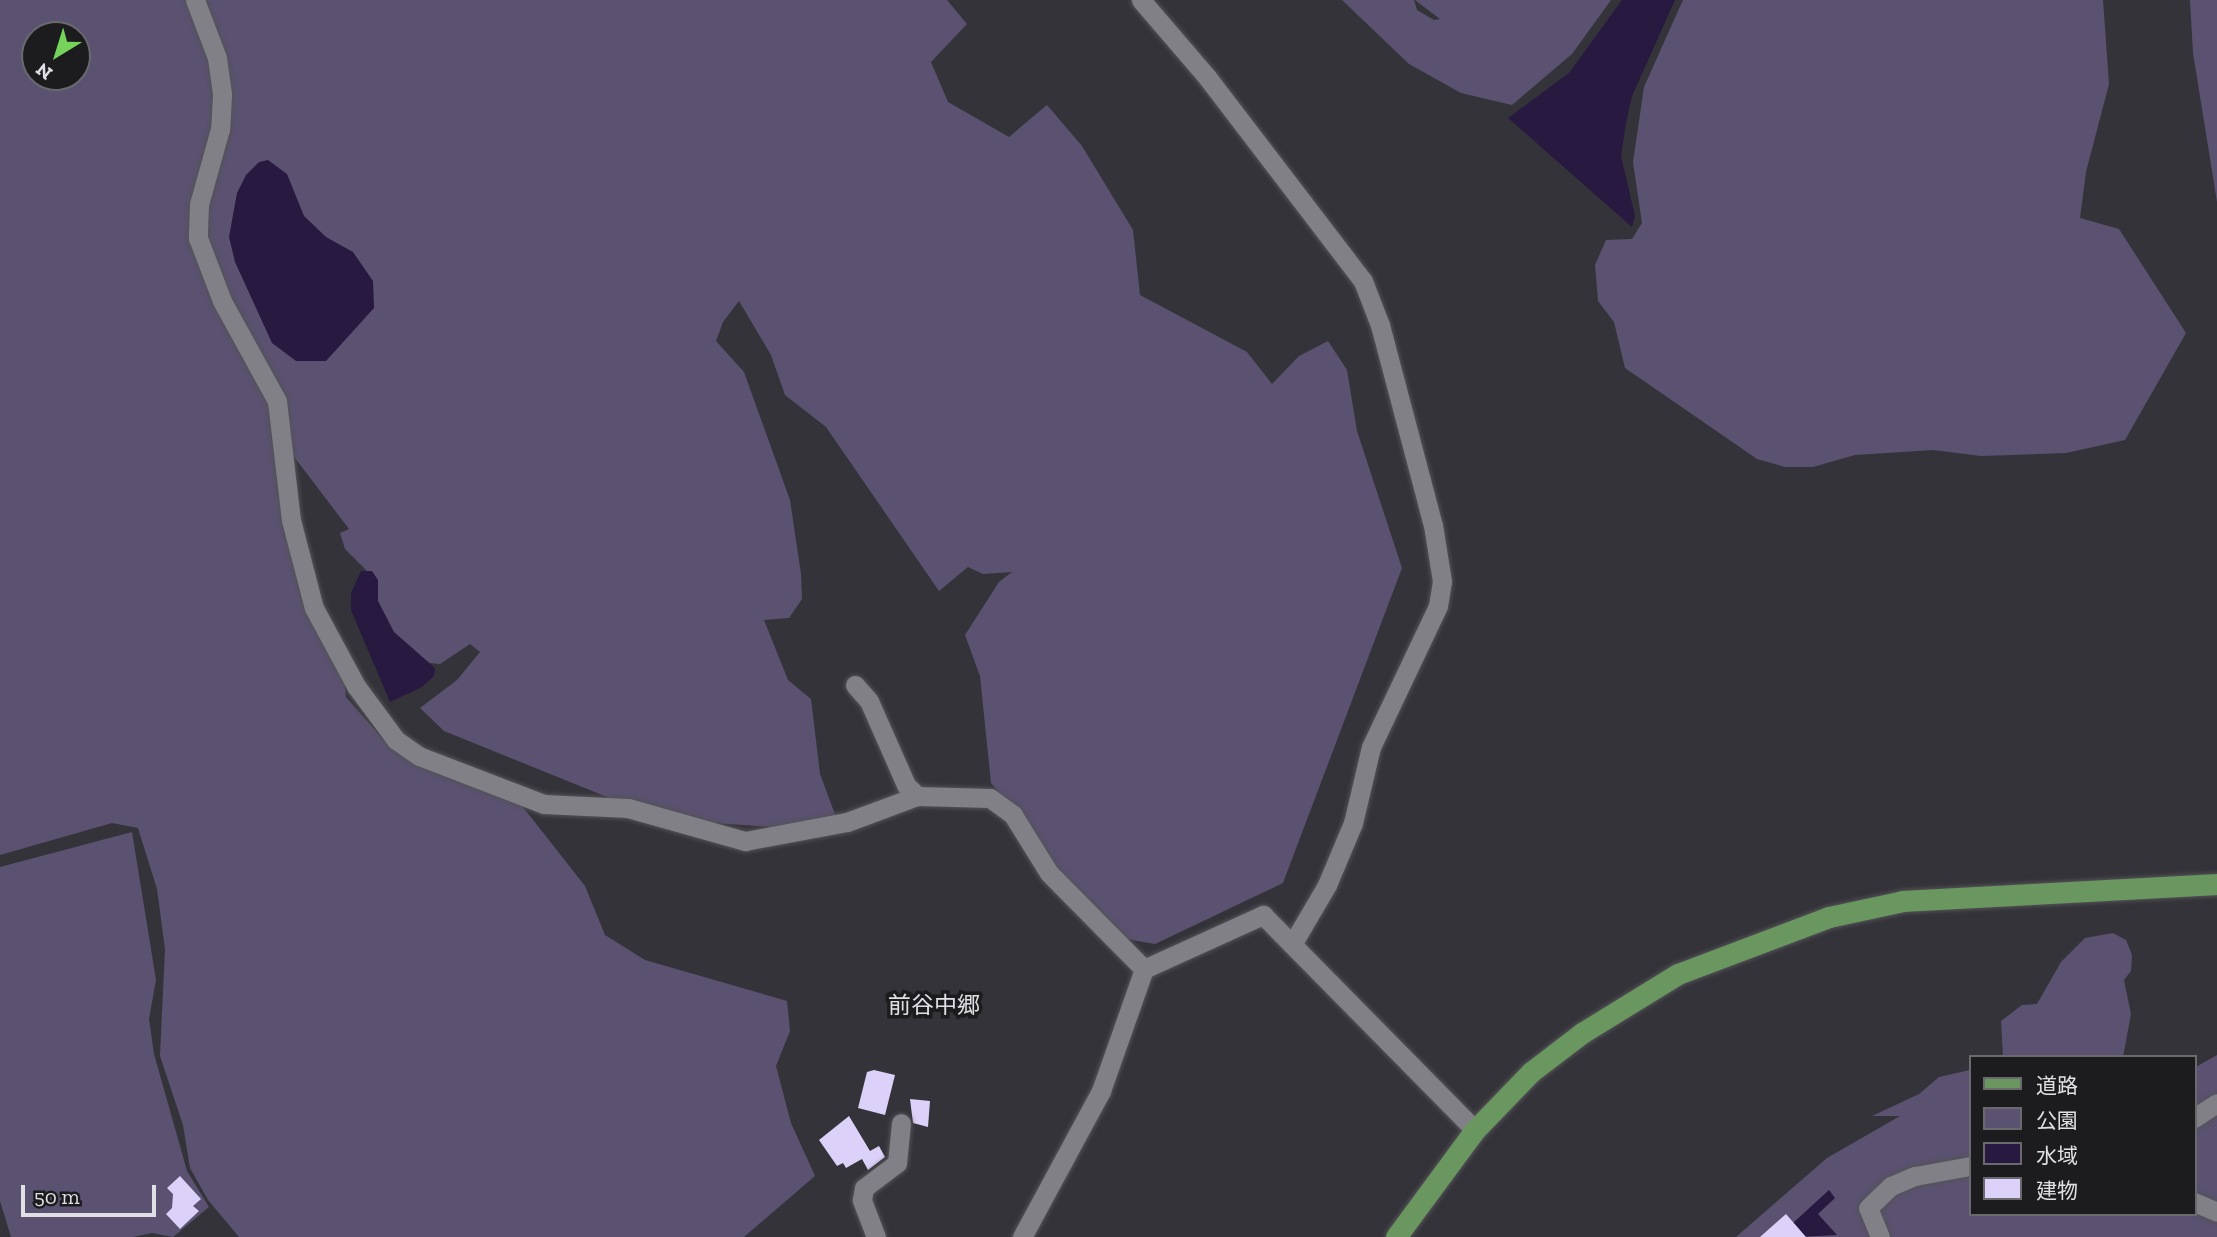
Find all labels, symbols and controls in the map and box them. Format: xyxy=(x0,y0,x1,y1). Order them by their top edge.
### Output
north arrow xyxy=(21,21,91,91)
text: N xyxy=(31,58,57,85)
district label: 前谷中郷 xyxy=(888,991,980,1019)
legend xyxy=(1968,1055,2196,1216)
text: 道路 xyxy=(2036,1073,2078,1098)
text: 公園 xyxy=(2036,1108,2078,1133)
text: 水域 xyxy=(2036,1143,2078,1168)
scale bar xyxy=(24,1170,159,1214)
text: 建物 xyxy=(2036,1178,2078,1203)
text: 50 m xyxy=(34,1184,80,1209)

